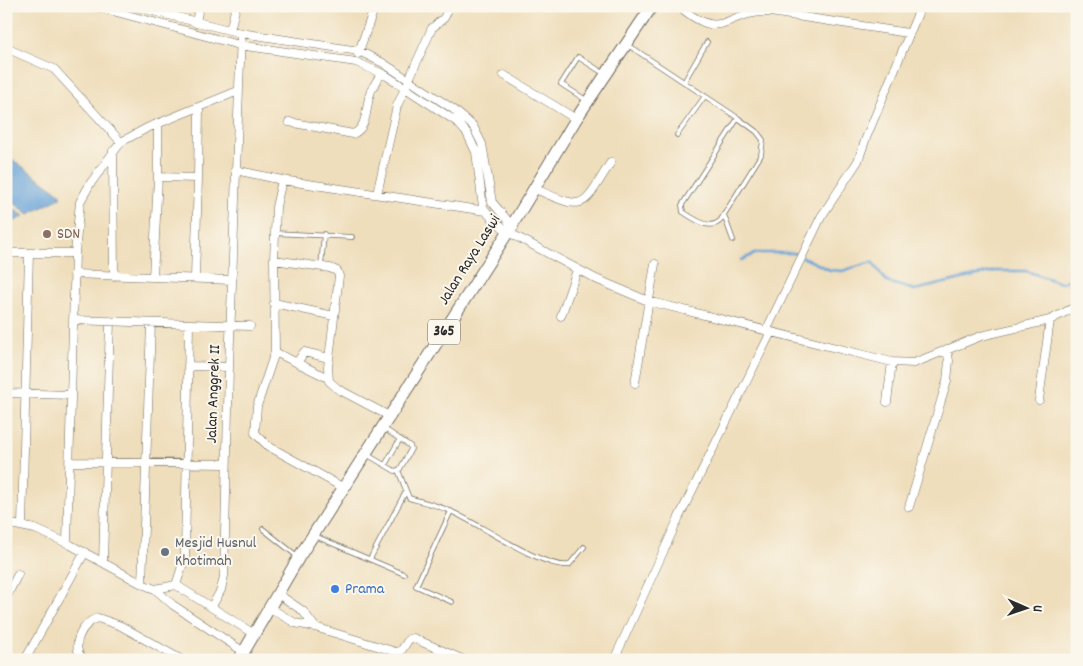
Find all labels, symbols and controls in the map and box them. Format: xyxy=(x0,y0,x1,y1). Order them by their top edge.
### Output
street label: Jalan Raya Laswi xyxy=(433,210,507,310)
place label: SDN xyxy=(57,223,80,246)
marker: SDN xyxy=(41,228,53,240)
road number: 365 xyxy=(428,320,460,344)
street label: Jalan Anggrek II xyxy=(201,344,227,444)
place label: Mesjid Husnul Khotimah xyxy=(175,532,257,573)
marker: Mesjid Husnul Khotimah xyxy=(159,546,171,558)
place label: Prama xyxy=(345,578,385,601)
marker: Prama xyxy=(329,583,341,595)
north arrow xyxy=(1000,584,1050,634)
text: U xyxy=(1027,605,1047,612)

